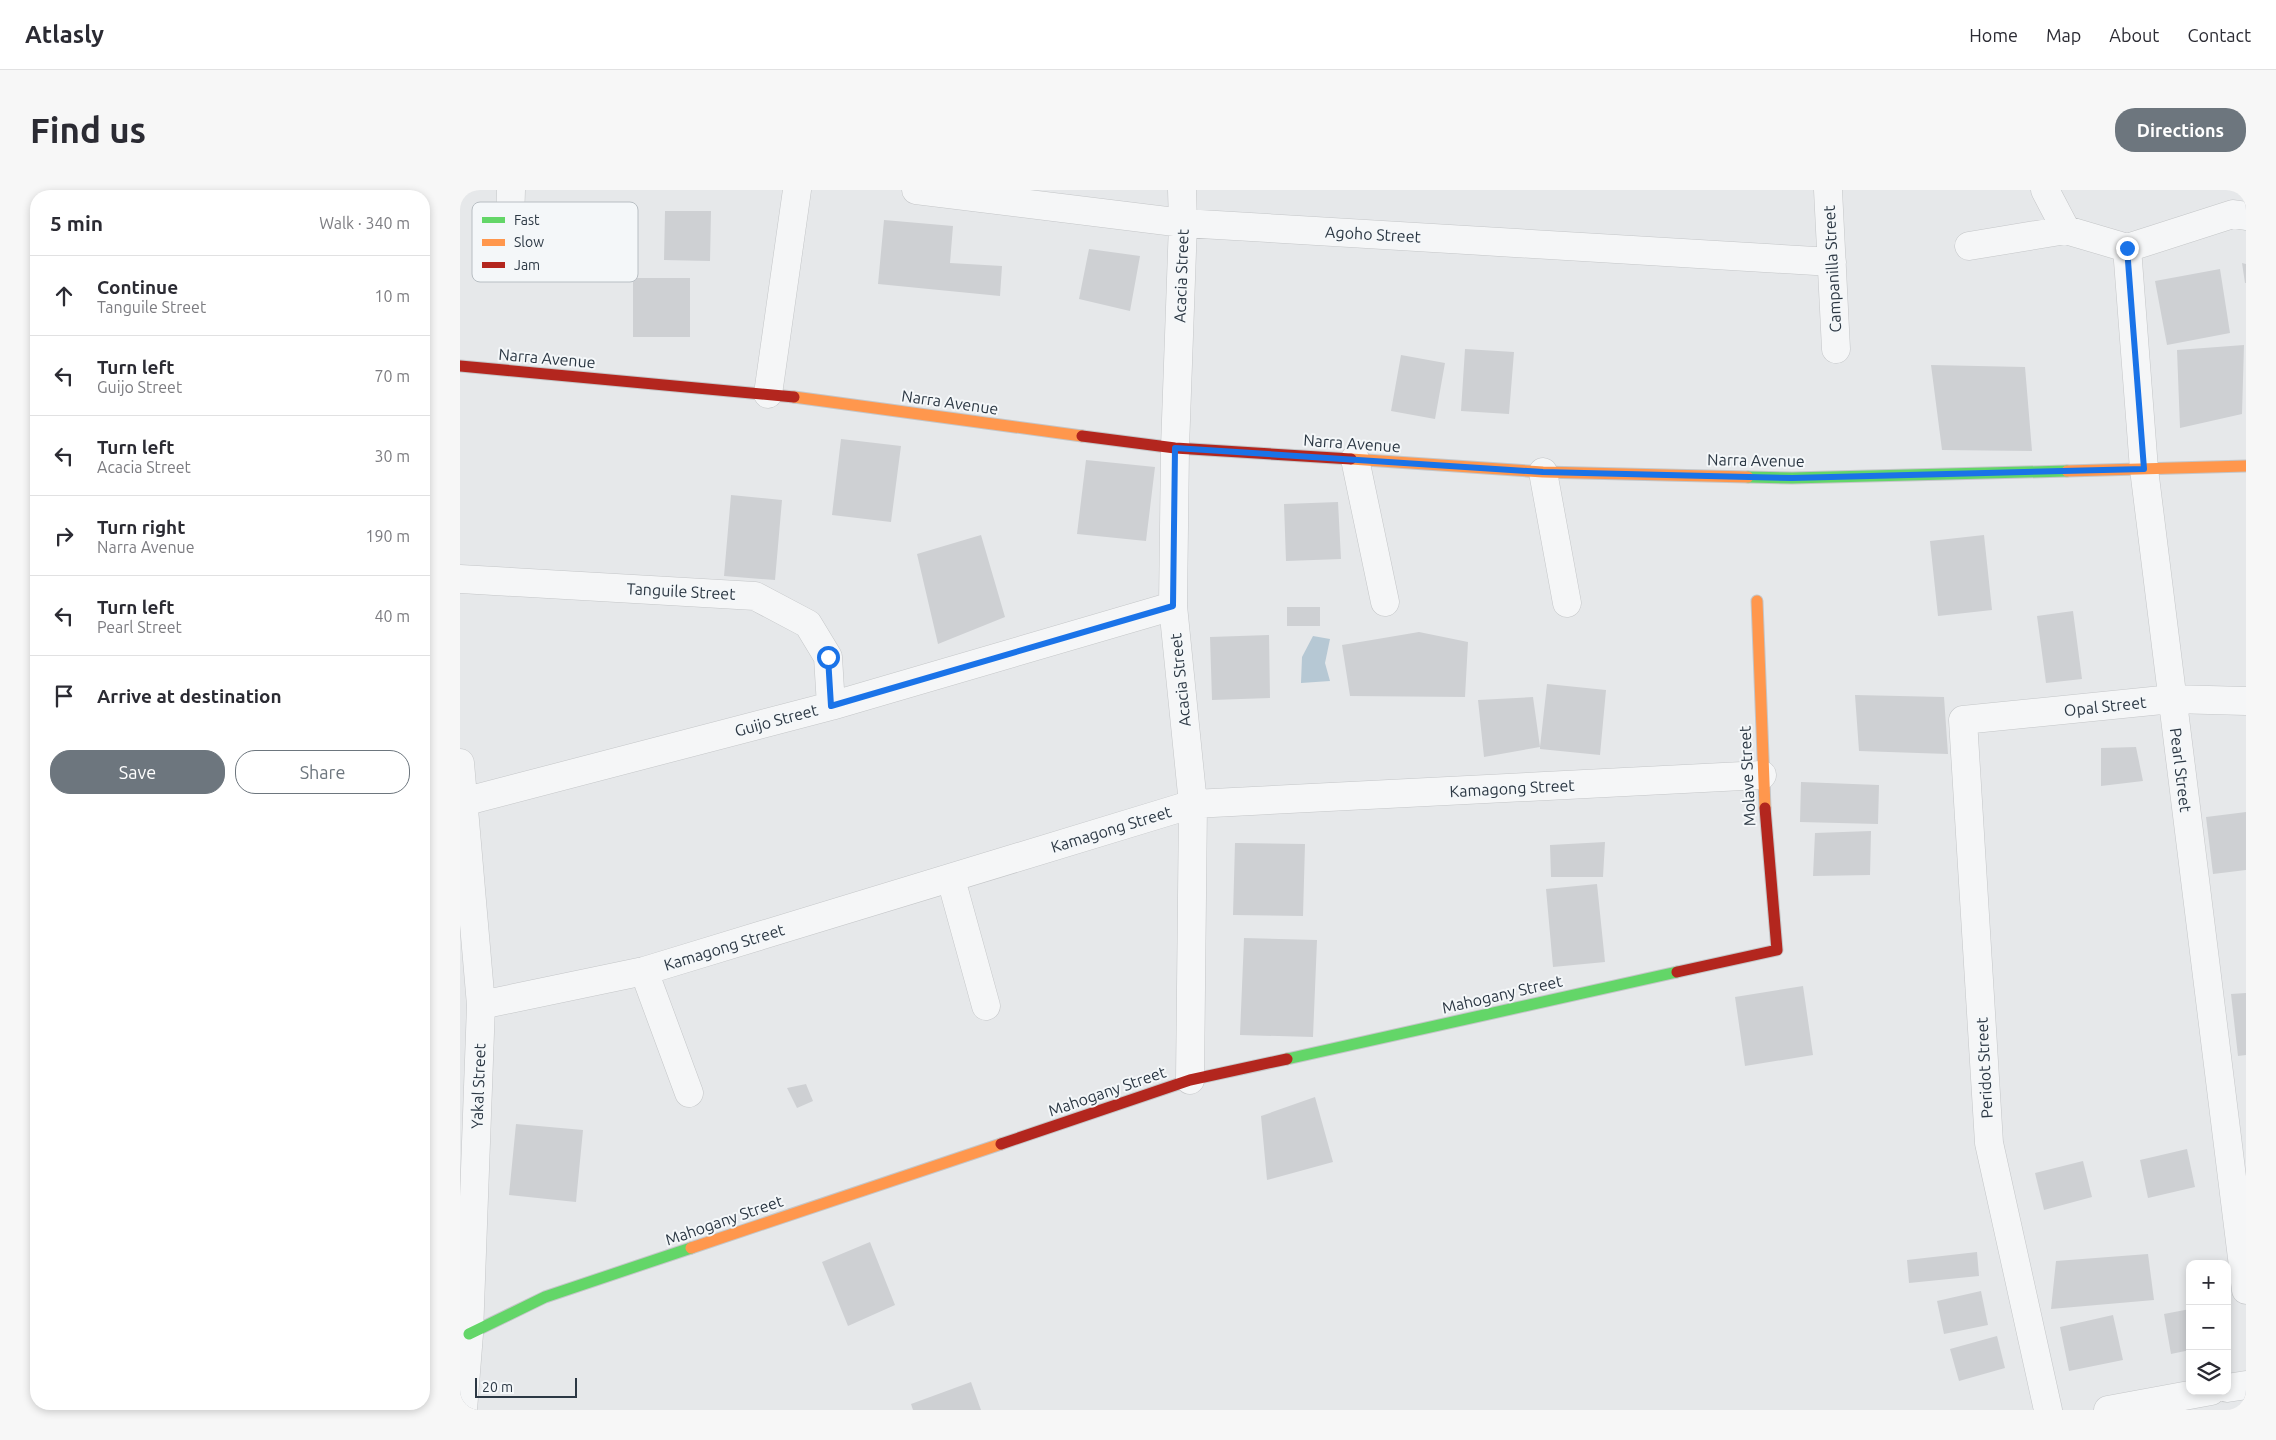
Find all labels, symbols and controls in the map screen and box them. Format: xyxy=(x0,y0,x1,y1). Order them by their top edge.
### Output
text: Atlasly xyxy=(25,21,104,48)
text: Home xyxy=(1969,25,2018,45)
text: Map xyxy=(2046,25,2081,45)
text: About xyxy=(2109,25,2159,45)
text: Contact xyxy=(2187,25,2251,45)
button: Directions xyxy=(2115,108,2246,152)
text: Find us xyxy=(30,110,146,150)
legend xyxy=(472,202,638,282)
street label: Campanilla Street xyxy=(1820,204,1844,333)
text: 5 min xyxy=(50,211,103,235)
text: Fast xyxy=(514,212,540,228)
text: Walk · 340 m xyxy=(319,214,410,232)
street label: Agoho Street xyxy=(1325,223,1422,246)
street label: Acacia Street xyxy=(1170,228,1192,323)
text: Slow xyxy=(514,234,544,250)
route end xyxy=(2116,237,2139,260)
text: Jam xyxy=(514,257,540,273)
text: Continue xyxy=(97,276,178,298)
icon: ahead xyxy=(50,282,78,310)
text: 10 m xyxy=(374,287,410,305)
text: Tanguile Street xyxy=(97,298,206,316)
street label: Narra Avenue xyxy=(498,345,596,371)
text: Turn left xyxy=(97,356,175,378)
icon: left xyxy=(50,362,78,390)
text: 70 m xyxy=(374,367,410,385)
text: Guijo Street xyxy=(97,378,182,396)
street label: Narra Avenue xyxy=(900,386,1000,418)
street label: Narra Avenue xyxy=(1303,431,1401,455)
text: Turn left xyxy=(97,436,175,458)
icon: left xyxy=(50,442,78,470)
text: 30 m xyxy=(374,447,410,465)
street label: Narra Avenue xyxy=(1707,450,1805,470)
text: Acacia Street xyxy=(97,458,191,476)
text: Turn right xyxy=(97,516,185,538)
icon: right xyxy=(50,522,78,550)
text: 190 m xyxy=(365,527,410,545)
text: Narra Avenue xyxy=(97,538,195,556)
street label: Tanguile Street xyxy=(626,579,737,603)
text: Turn left xyxy=(97,596,175,618)
icon: left xyxy=(50,602,78,630)
text: 40 m xyxy=(374,607,410,625)
text: Pearl Street xyxy=(97,618,182,636)
street label: Acacia Street xyxy=(1166,632,1194,728)
route start xyxy=(817,646,840,669)
icon: arrive xyxy=(50,682,78,710)
text: Arrive at destination xyxy=(97,685,282,707)
street label: Opal Street xyxy=(2063,693,2148,719)
street label: Guijo Street xyxy=(733,700,820,740)
street label: Molave Street xyxy=(1735,725,1759,827)
street label: Pearl Street xyxy=(2167,727,2195,814)
button: Save xyxy=(50,750,225,794)
button: Share xyxy=(235,750,410,794)
street label: Kamagong Street xyxy=(1449,776,1576,800)
street label: Kamagong Street xyxy=(1048,802,1174,856)
street label: Kamagong Street xyxy=(661,920,787,974)
street label: Mahogany Street xyxy=(1440,971,1565,1017)
street label: Peridot Street xyxy=(1972,1016,1996,1119)
street label: Yakal Street xyxy=(468,1042,489,1129)
street label: Mahogany Street xyxy=(1046,1062,1169,1120)
street label: Mahogany Street xyxy=(663,1191,786,1249)
map controls xyxy=(2186,1260,2231,1395)
button: + xyxy=(2186,1260,2231,1305)
button: − xyxy=(2186,1305,2231,1350)
button: layers xyxy=(2186,1350,2231,1395)
scale bar xyxy=(475,1375,578,1398)
text: 20 m xyxy=(482,1379,513,1395)

